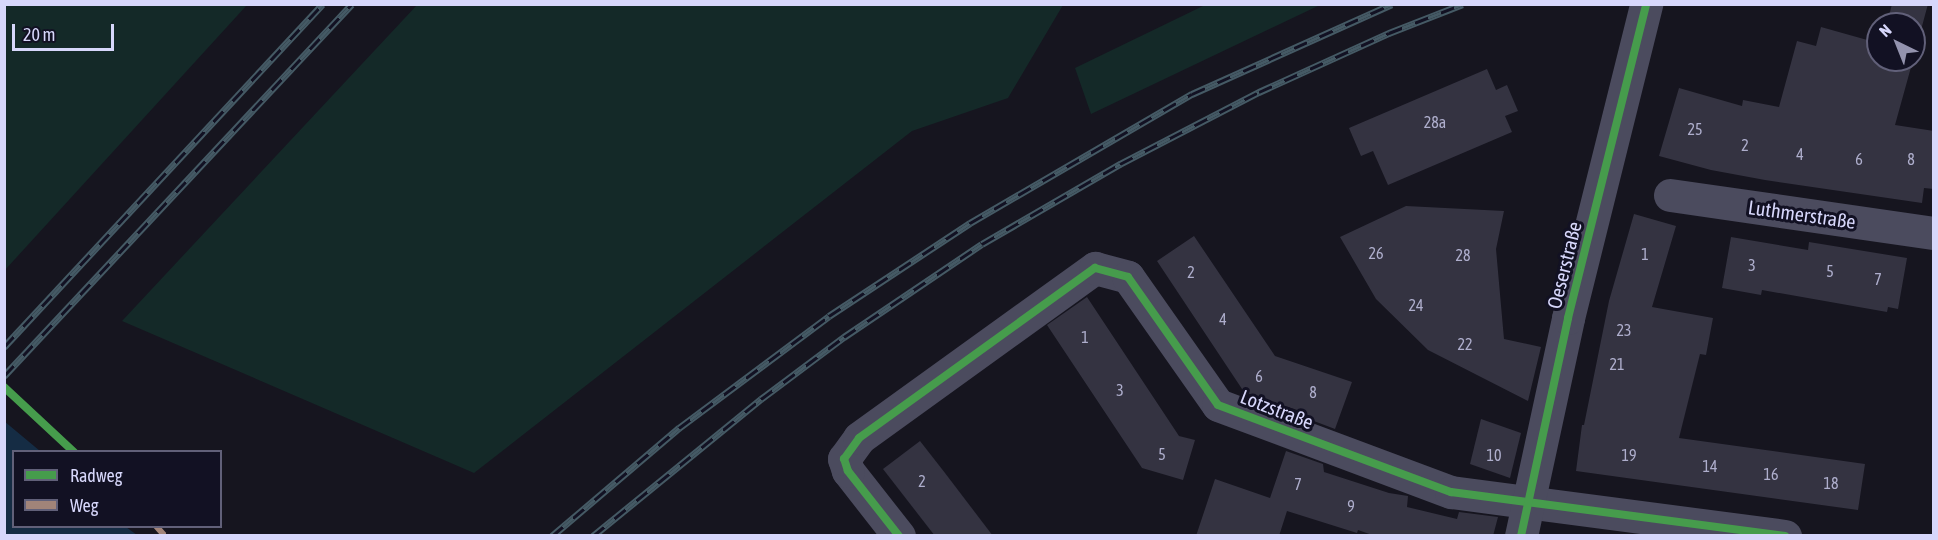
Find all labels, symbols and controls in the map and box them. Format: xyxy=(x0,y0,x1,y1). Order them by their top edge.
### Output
scale bar xyxy=(15,12,117,50)
north arrow xyxy=(1866,12,1926,72)
text: N xyxy=(1875,20,1895,40)
text: 20 m xyxy=(23,24,55,45)
house number: 28a xyxy=(1424,112,1446,132)
house number: 25 xyxy=(1687,119,1703,139)
house number: 2 xyxy=(1741,135,1749,155)
house number: 4 xyxy=(1796,144,1804,164)
house number: 6 xyxy=(1855,149,1863,169)
house number: 8 xyxy=(1907,149,1915,169)
street label: Luthmerstraße xyxy=(1747,195,1857,233)
street label: Oeserstraße xyxy=(1542,219,1586,311)
house number: 26 xyxy=(1368,243,1384,263)
house number: 1 xyxy=(1641,244,1649,264)
house number: 28 xyxy=(1455,245,1471,265)
house number: 3 xyxy=(1748,255,1756,275)
house number: 5 xyxy=(1826,261,1834,281)
house number: 2 xyxy=(1187,262,1195,282)
house number: 7 xyxy=(1874,269,1882,289)
house number: 24 xyxy=(1408,295,1424,315)
house number: 4 xyxy=(1219,309,1227,329)
house number: 23 xyxy=(1616,320,1632,340)
house number: 1 xyxy=(1081,327,1089,347)
house number: 22 xyxy=(1457,334,1473,354)
house number: 21 xyxy=(1609,354,1625,374)
house number: 6 xyxy=(1255,366,1263,386)
house number: 3 xyxy=(1116,380,1124,400)
house number: 8 xyxy=(1309,382,1317,402)
street label: Lotzstraße xyxy=(1237,384,1317,434)
house number: 5 xyxy=(1158,444,1166,464)
house number: 10 xyxy=(1486,445,1502,465)
house number: 19 xyxy=(1621,445,1637,465)
legend xyxy=(12,450,222,528)
house number: 14 xyxy=(1702,456,1718,476)
house number: 16 xyxy=(1763,464,1779,484)
text: Radweg xyxy=(70,465,122,486)
house number: 2 xyxy=(918,471,926,491)
house number: 18 xyxy=(1823,473,1839,493)
house number: 7 xyxy=(1294,474,1302,494)
text: Weg xyxy=(70,495,98,516)
house number: 9 xyxy=(1347,496,1355,516)

